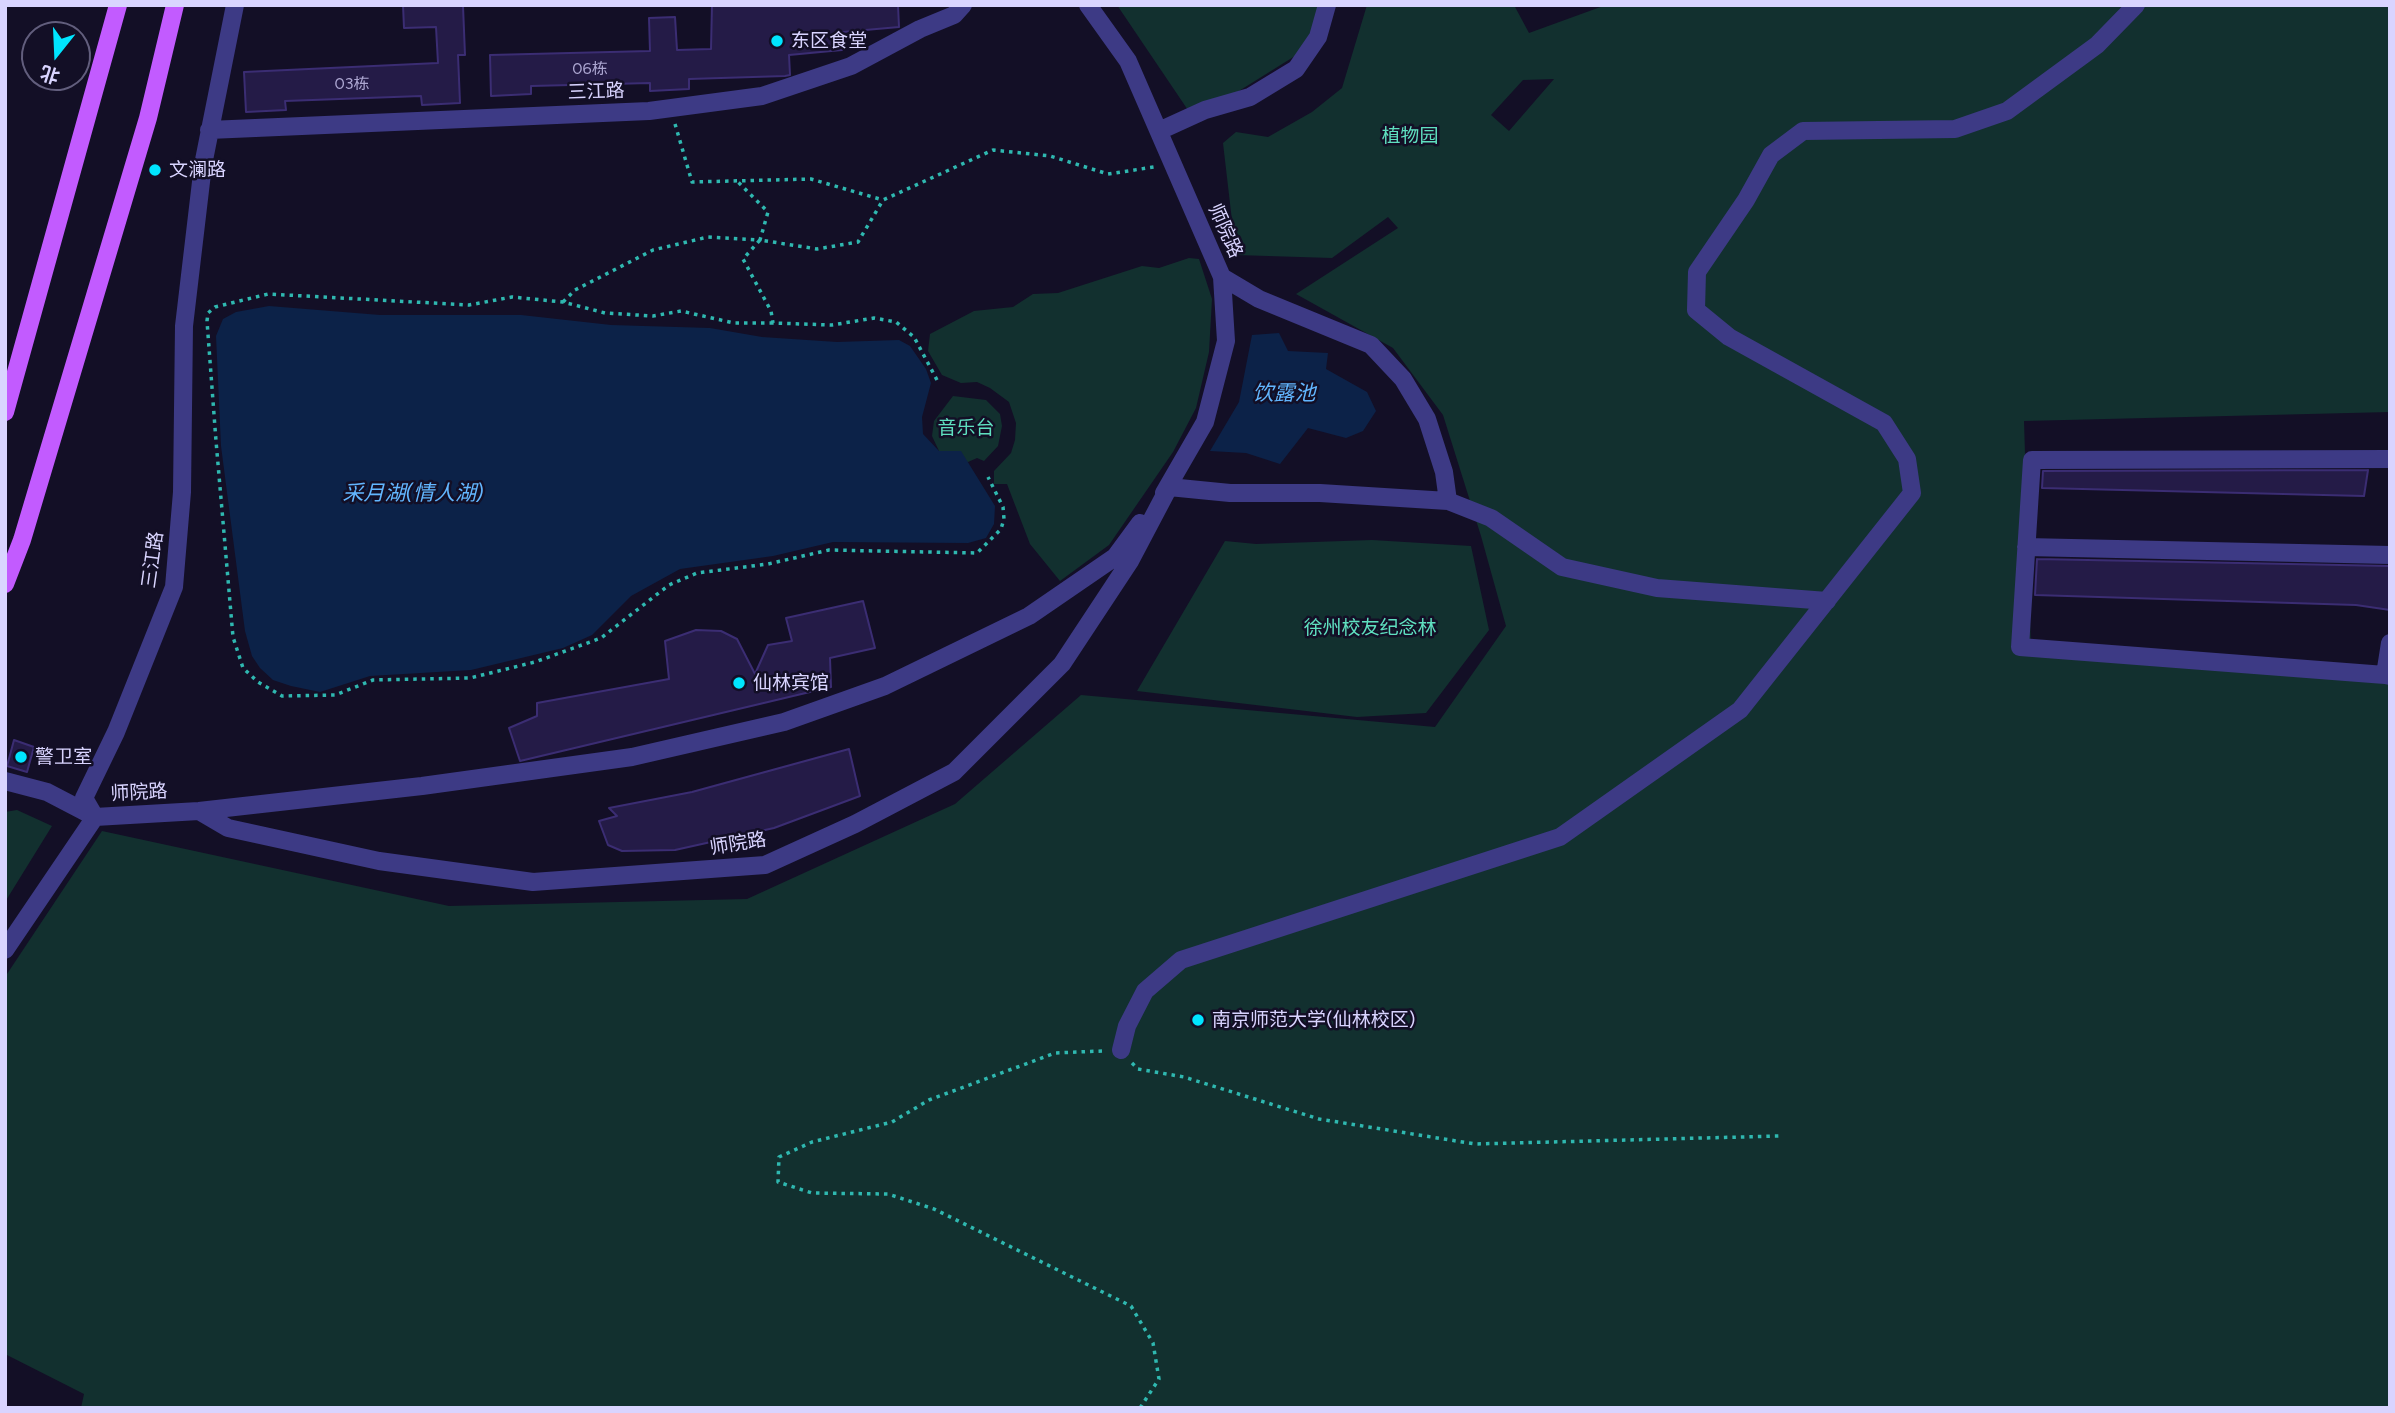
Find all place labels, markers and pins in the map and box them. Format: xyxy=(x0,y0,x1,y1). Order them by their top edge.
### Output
place label: 东区食堂 xyxy=(791,30,867,52)
marker: 东区食堂 xyxy=(769,33,785,49)
place label: 文澜路 xyxy=(169,159,226,181)
marker: 文澜路 xyxy=(147,162,163,178)
place label: 仙林宾馆 xyxy=(753,672,829,694)
marker: 仙林宾馆 xyxy=(731,675,747,691)
place label: 警卫室 xyxy=(35,746,92,768)
marker: 警卫室 xyxy=(13,749,29,765)
place label: 南京师范大学(仙林校区) xyxy=(1212,1009,1415,1031)
marker: 南京师范大学(仙林校区) xyxy=(1190,1012,1206,1028)

